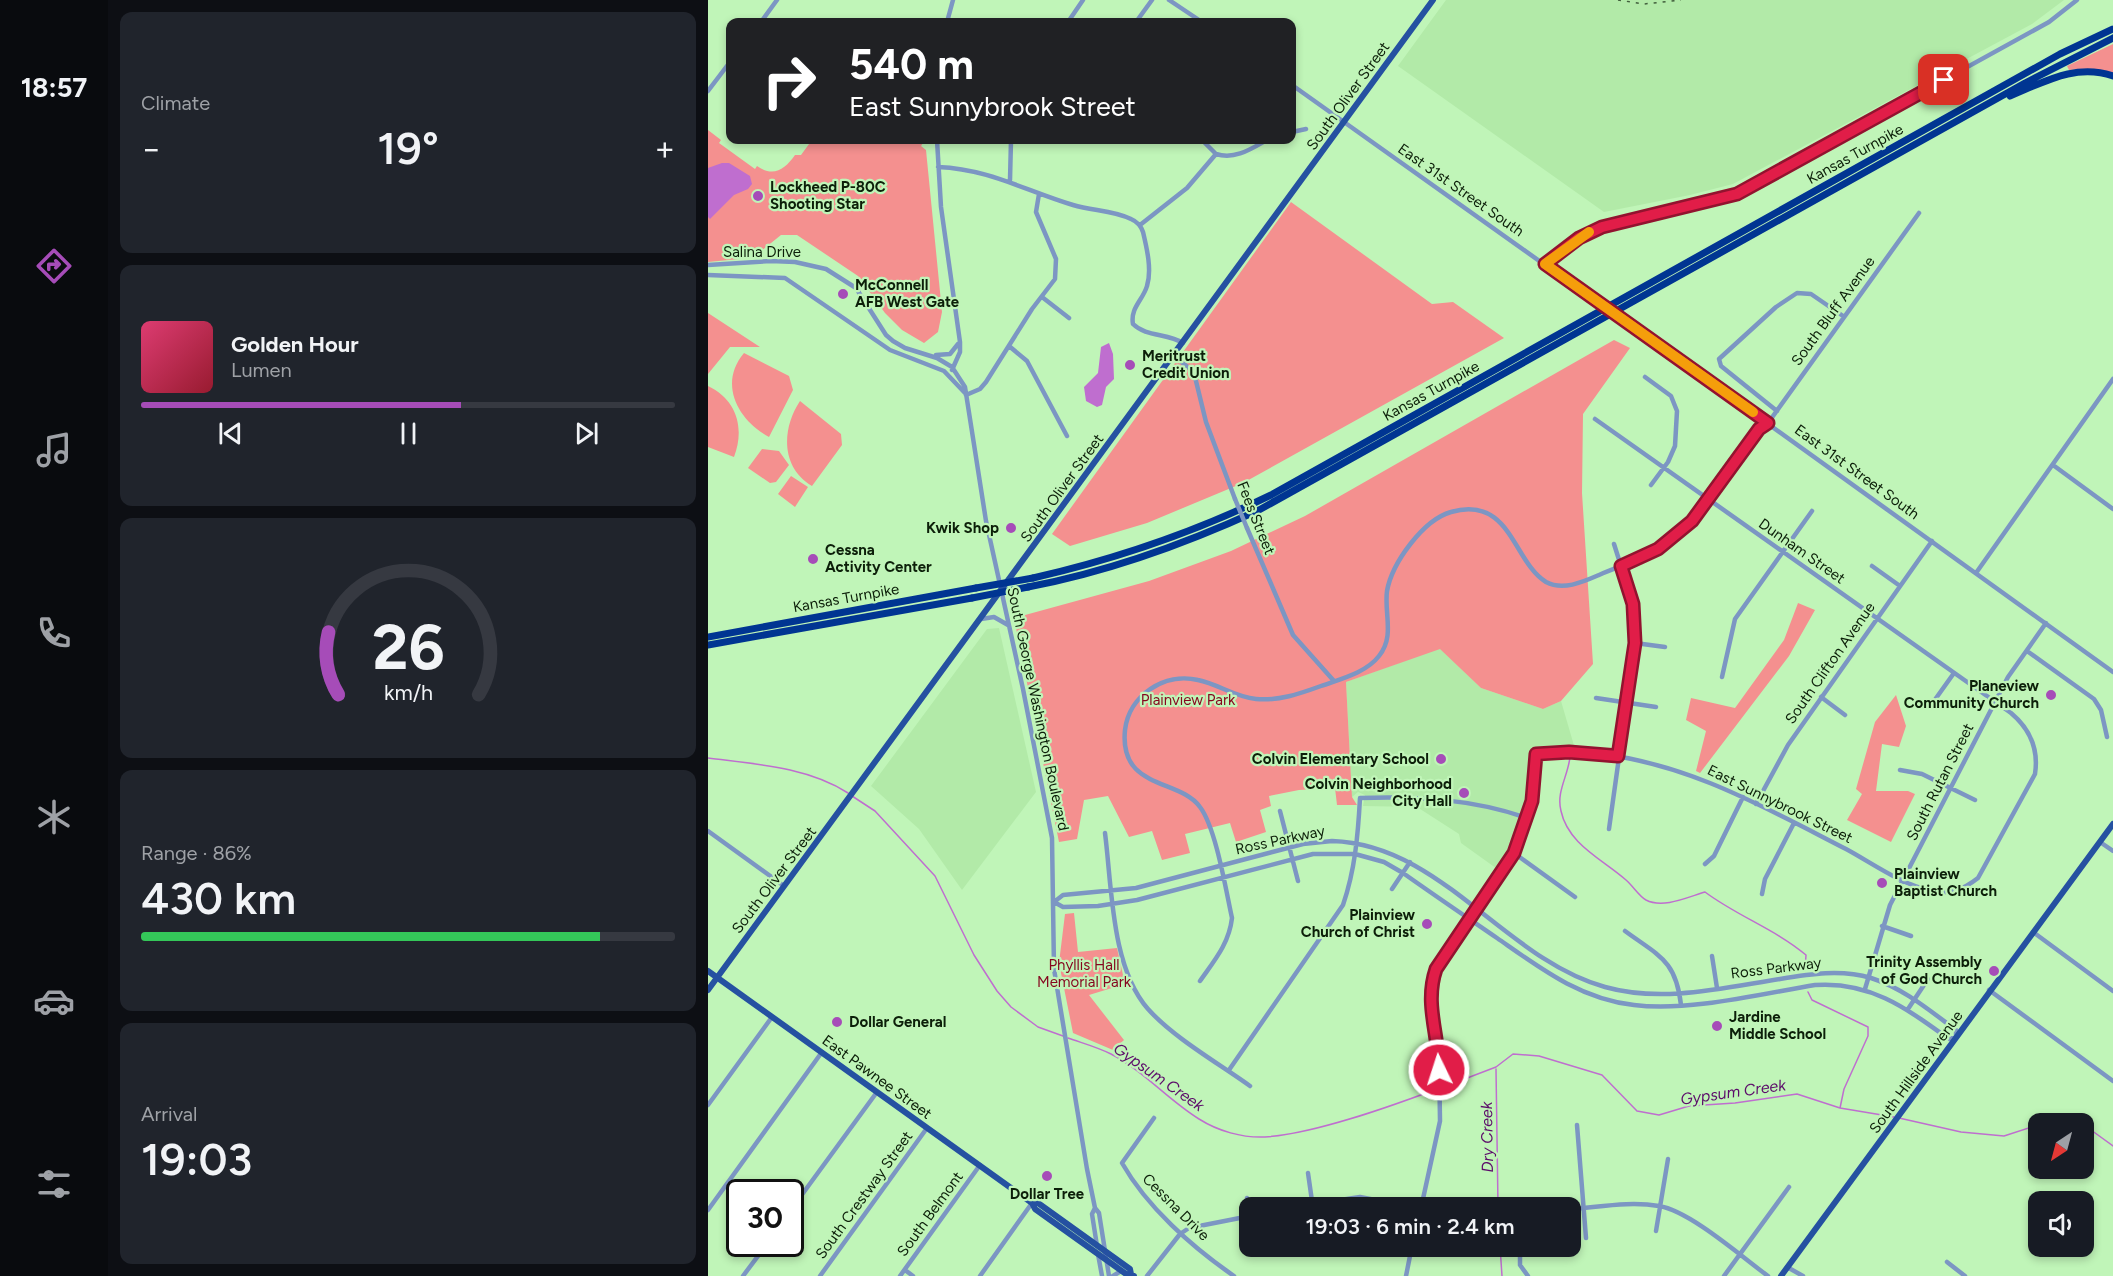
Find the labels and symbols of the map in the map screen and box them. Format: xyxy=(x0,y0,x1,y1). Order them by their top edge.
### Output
street label: South Oliver Street xyxy=(1303,38,1393,153)
pin xyxy=(1918,54,1969,105)
street label: Kansas Turnpike xyxy=(1804,120,1906,188)
street label: East 31st Street South xyxy=(1395,140,1527,240)
place label: Lockheed P-80C Shooting Star xyxy=(770,178,886,213)
marker: Lockheed P-80C Shooting Star xyxy=(751,189,765,203)
street label: Salina Drive xyxy=(723,243,801,261)
street label: South Bluff Avenue xyxy=(1787,253,1879,369)
place label: McConnell AFB West Gate xyxy=(855,276,960,311)
marker: McConnell AFB West Gate xyxy=(836,287,850,301)
place label: Meritrust Credit Union xyxy=(1142,347,1230,382)
street label: Kansas Turnpike xyxy=(1380,357,1482,425)
marker: Meritrust Credit Union xyxy=(1123,358,1137,372)
street label: East 31st Street South xyxy=(1791,421,1923,523)
street label: South Oliver Street xyxy=(1017,430,1107,545)
street label: Fees Street xyxy=(1233,479,1279,557)
street label: Dunham Street xyxy=(1755,515,1849,588)
place label: Kwik Shop xyxy=(926,519,999,537)
marker: Kwik Shop xyxy=(1004,521,1018,535)
place label: Cessna Activity Center xyxy=(825,541,932,576)
marker: Cessna Activity Center xyxy=(806,552,820,566)
street label: Kansas Turnpike xyxy=(792,580,900,616)
street label: South George Washington Boulevard xyxy=(1003,586,1073,832)
street label: South Clifton Avenue xyxy=(1781,599,1879,727)
place label: Planeview Community Church xyxy=(1904,677,2039,712)
marker: Planeview Community Church xyxy=(2044,688,2058,702)
park label: Plainview Park xyxy=(1141,691,1236,709)
street label: South Rutan Street xyxy=(1903,720,1977,844)
place label: Colvin Elementary School xyxy=(1252,750,1429,768)
marker: Colvin Elementary School xyxy=(1434,752,1448,766)
street label: East Sunnybrook Street xyxy=(1704,761,1856,847)
place label: Colvin Neighborhood City Hall xyxy=(1305,775,1452,810)
marker: Colvin Neighborhood City Hall xyxy=(1457,786,1471,800)
street label: Ross Parkway xyxy=(1233,822,1327,858)
street label: South Oliver Street xyxy=(728,823,820,937)
place label: Plainview Baptist Church xyxy=(1894,865,1997,900)
marker: Plainview Baptist Church xyxy=(1875,876,1889,890)
place label: Plainview Church of Christ xyxy=(1301,906,1415,941)
marker: Plainview Church of Christ xyxy=(1420,917,1434,931)
street label: Ross Parkway xyxy=(1730,953,1823,982)
place label: Trinity Assembly of God Church xyxy=(1866,953,1982,988)
park label: Phyllis Hall Memorial Park xyxy=(1037,956,1132,991)
marker: Trinity Assembly of God Church xyxy=(1987,964,2001,978)
street label: South Hillside Avenue xyxy=(1865,1007,1967,1137)
place label: Jardine Middle School xyxy=(1729,1008,1826,1043)
place label: Dollar General xyxy=(849,1013,947,1031)
marker: Dollar General xyxy=(830,1015,844,1029)
marker: Jardine Middle School xyxy=(1710,1019,1724,1033)
street label: East Pawnee Street xyxy=(819,1031,936,1123)
position arrow xyxy=(1407,1038,1471,1102)
water label: Gypsum Creek xyxy=(1110,1039,1209,1116)
water label: Gypsum Creek xyxy=(1679,1075,1788,1109)
water label: Dry Creek xyxy=(1477,1100,1497,1173)
north arrow xyxy=(2028,1113,2094,1179)
street label: South Crestway Street xyxy=(812,1127,917,1262)
street label: South Belmont xyxy=(893,1168,967,1260)
marker: Dollar Tree xyxy=(1040,1169,1054,1183)
street label: Cessna Drive xyxy=(1139,1170,1213,1244)
speed limit sign: 30 xyxy=(726,1179,804,1257)
place label: Dollar Tree xyxy=(1010,1185,1085,1203)

